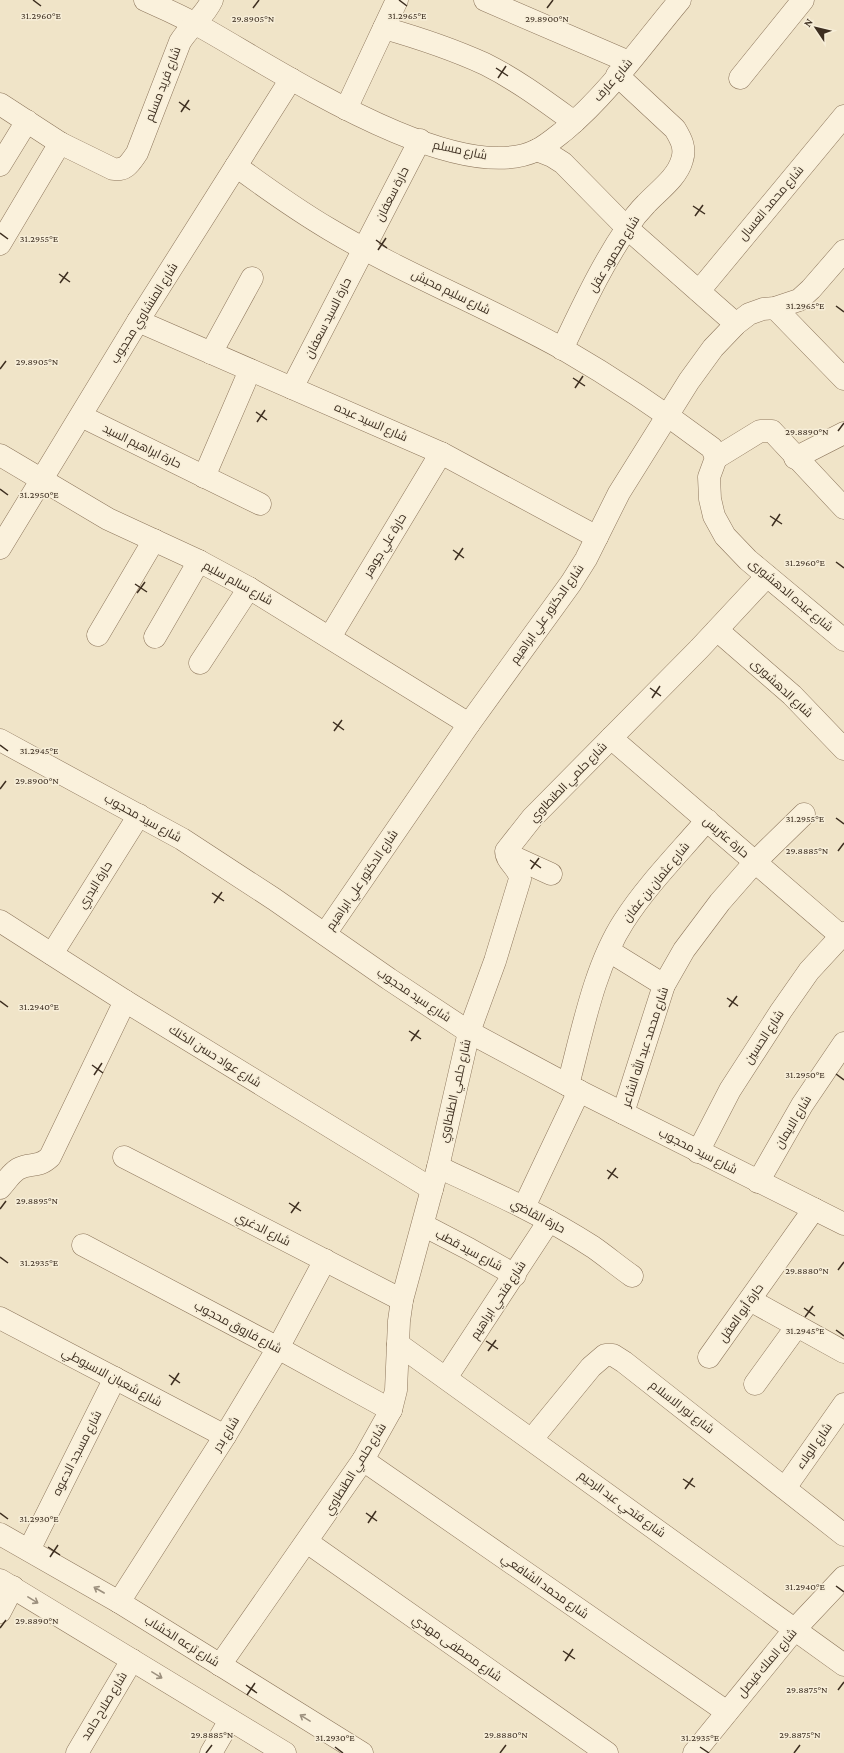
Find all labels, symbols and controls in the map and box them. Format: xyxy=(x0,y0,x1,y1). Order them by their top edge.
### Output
north arrow xyxy=(796,8,836,48)
text: 31.2960°E xyxy=(21,10,62,21)
text: 31.2965°E xyxy=(388,10,427,21)
text: 29.8905°N xyxy=(232,13,275,24)
text: 29.8900°N xyxy=(525,13,569,24)
text: N xyxy=(801,15,815,29)
street label: شارع فريد مسلم xyxy=(142,45,185,124)
street label: شارع عارف xyxy=(591,56,636,105)
street label: شارع مسلم xyxy=(431,137,488,164)
street label: شارع محمد العسال xyxy=(736,163,807,244)
street label: حارة سعفان xyxy=(372,164,412,224)
street label: شارع محمود عقل xyxy=(586,213,643,295)
text: 31.2955°E xyxy=(20,233,59,244)
street label: شارع المنشاوي محجوب xyxy=(107,260,183,367)
street label: شارع سليم محبش xyxy=(409,267,493,318)
street label: حارة السيد سعفان xyxy=(302,275,354,361)
text: 31.2965°E xyxy=(786,300,825,311)
text: 29.8905°N xyxy=(16,356,59,367)
street label: شارع السيد عبده xyxy=(332,400,410,445)
street label: حارة ابراهيم السيد xyxy=(100,421,184,472)
text: 29.8890°N xyxy=(785,426,829,437)
text: 31.2950°E xyxy=(19,489,59,500)
street label: حارة علي جوهر xyxy=(360,511,412,582)
street label: شارع عبده الدهشورى xyxy=(745,556,836,635)
text: 31.2960°E xyxy=(785,557,826,568)
street label: شارع سالم سليم xyxy=(200,558,275,609)
street label: شارع الدكتور علي ابراهيم xyxy=(507,562,589,668)
street label: شارع الدهشورى xyxy=(748,656,816,721)
street label: شارع حلمي الطنطاوي xyxy=(526,739,612,827)
text: 31.2945°E xyxy=(20,745,59,756)
text: 29.8900°N xyxy=(15,775,59,786)
street label: شارع سيد محجوب xyxy=(101,791,184,846)
street label: حارة عتريس xyxy=(700,813,752,861)
text: 31.2955°E xyxy=(786,813,825,824)
street label: شارع الدكتور علي ابراهيم xyxy=(323,827,403,935)
street label: شارع عثمان بن عفان xyxy=(620,839,693,925)
text: 29.8885°N xyxy=(786,845,829,856)
street label: حارة البدري xyxy=(75,859,118,913)
street label: شارع سيد محجوب xyxy=(374,965,454,1026)
street label: شارع محمد عبد الله الشاعر xyxy=(618,985,672,1110)
text: 31.2940°E xyxy=(19,1001,59,1012)
street label: شارع الحسين xyxy=(741,1007,787,1067)
street label: شارع عواد حسن الكنك xyxy=(166,1022,264,1091)
street label: شارع حلمي الطنطاوي xyxy=(436,1038,477,1145)
text: 31.2950°E xyxy=(785,1069,825,1080)
street label: شارع الايمان xyxy=(772,1093,815,1152)
street label: شارع سيد محجوب xyxy=(656,1125,740,1178)
text: 29.8895°N xyxy=(16,1195,59,1206)
street label: حارة القاضي xyxy=(507,1196,568,1239)
street label: شارع الدغري xyxy=(232,1209,293,1252)
street label: شارع سيد قطب xyxy=(433,1227,505,1274)
text: 31.2935°E xyxy=(20,1257,59,1268)
street label: شارع فتحي ابراهيم xyxy=(467,1258,531,1343)
text: 29.8880°N xyxy=(785,1265,829,1276)
street label: حارة أبو العقل xyxy=(715,1280,766,1345)
street label: شارع فاروق محجوب xyxy=(191,1298,284,1357)
text: 31.2945°E xyxy=(786,1325,825,1336)
street label: شارع شعبان الاسيوطي xyxy=(58,1345,164,1412)
street label: شارع نور الاسلام xyxy=(647,1378,717,1437)
street label: شارع مسجد الدعوه xyxy=(50,1408,105,1498)
street label: شارع بدر xyxy=(209,1414,243,1455)
street label: شارع حلمي الطنطاوي xyxy=(321,1420,392,1519)
street label: شارع الولاء xyxy=(793,1420,836,1472)
street label: شارع فتحي عبد الرحيم xyxy=(574,1468,668,1543)
text: 31.2930°E xyxy=(19,1513,59,1524)
street label: شارع محمد الشافعي xyxy=(497,1551,591,1624)
text: 31.2940°E xyxy=(785,1581,825,1592)
one-way arrow xyxy=(93,1586,105,1594)
one-way arrow xyxy=(27,1596,38,1604)
street label: شارع ترعه الخشاب xyxy=(141,1612,222,1671)
street label: شارع مصطفى مهدي xyxy=(408,1612,504,1687)
text: 29.8890°N xyxy=(15,1615,59,1626)
street label: شارع الملك فيصل xyxy=(734,1626,801,1701)
street label: شارع صلاح حامد xyxy=(78,1669,131,1743)
one-way arrow xyxy=(151,1671,163,1679)
text: 29.8875°N xyxy=(786,1684,828,1695)
one-way arrow xyxy=(299,1713,310,1722)
text: 29.8885°N xyxy=(191,1729,234,1740)
text: 29.8880°N xyxy=(484,1729,528,1740)
text: 29.8875°N xyxy=(779,1729,821,1740)
text: 31.2930°E xyxy=(315,1732,355,1743)
text: 31.2935°E xyxy=(681,1732,720,1743)

